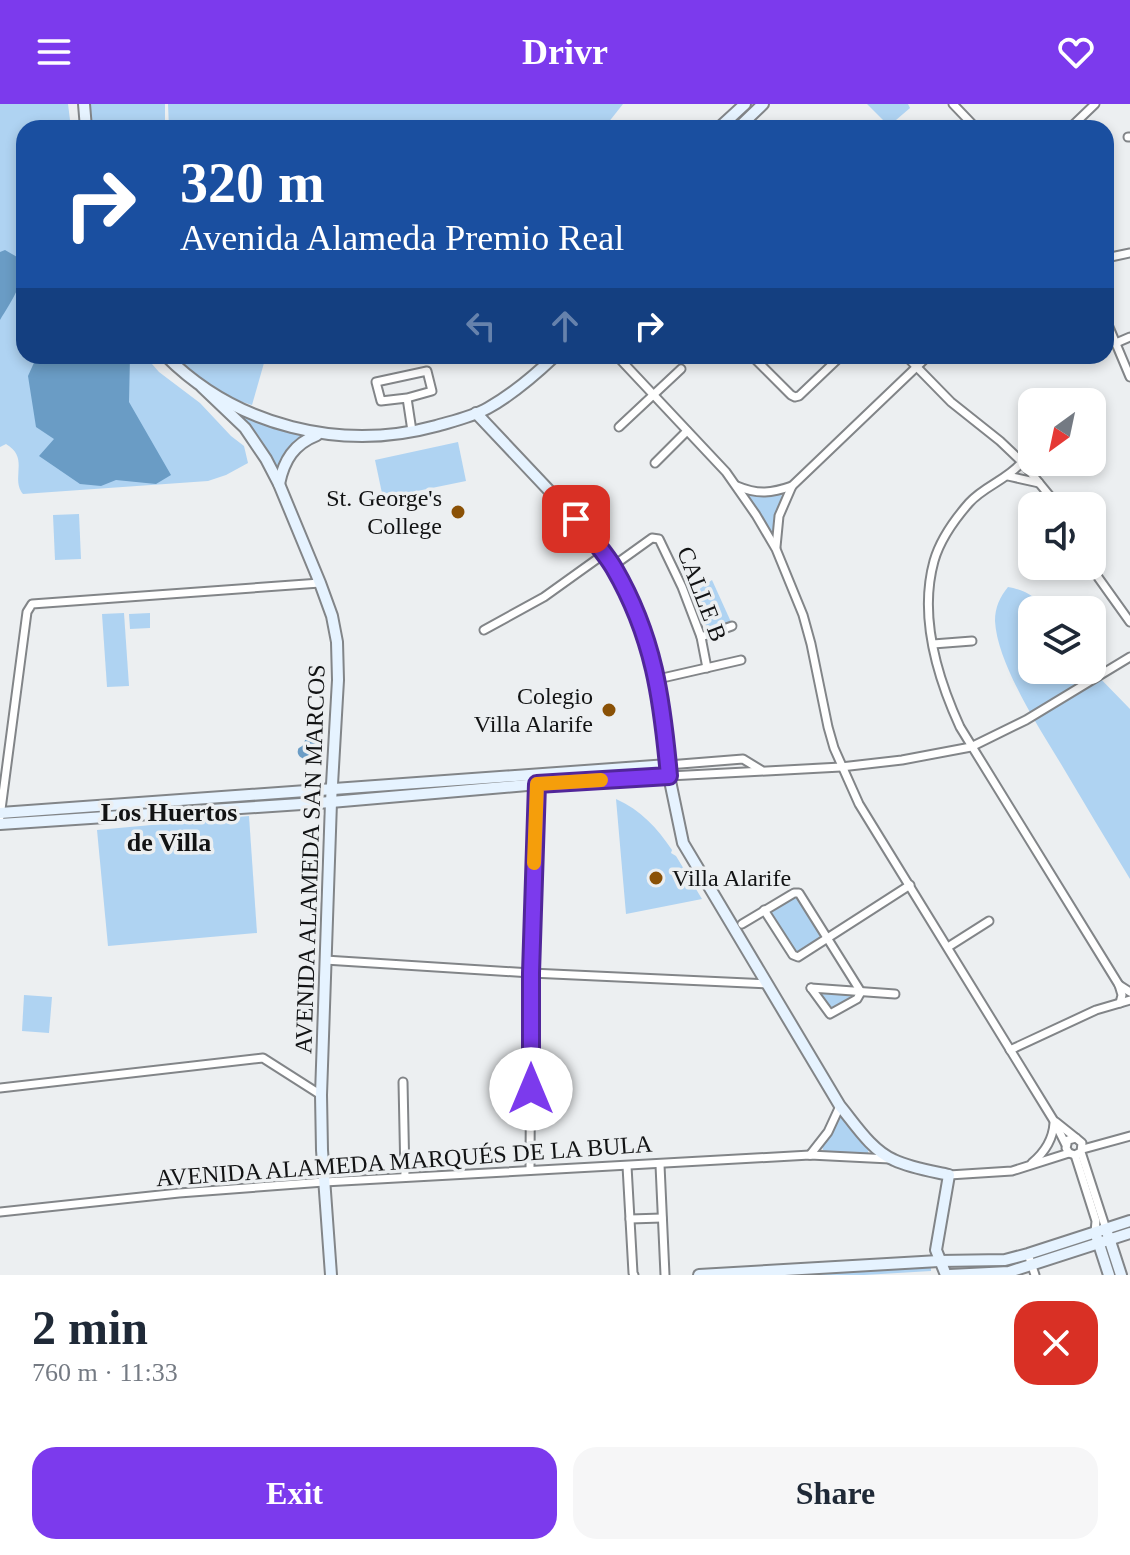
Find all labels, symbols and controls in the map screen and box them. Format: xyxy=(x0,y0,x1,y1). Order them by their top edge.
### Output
icon: menu xyxy=(32,30,76,74)
icon: heart xyxy=(1054,30,1098,74)
text: Drivr xyxy=(522,32,608,72)
icon: right xyxy=(48,152,152,256)
text: 320 m xyxy=(180,152,325,214)
text: Avenida Alameda Premio Real xyxy=(180,218,624,258)
icon: left xyxy=(459,304,503,348)
icon: ahead xyxy=(543,304,587,348)
icon: right xyxy=(627,304,671,348)
north arrow xyxy=(1018,388,1106,476)
map controls xyxy=(1018,388,1106,684)
place label: St. George's College xyxy=(326,485,442,539)
pin xyxy=(542,485,610,553)
button: sound xyxy=(1018,492,1106,580)
icon: arrive xyxy=(554,497,598,541)
marker: St. George's College xyxy=(449,503,467,521)
street label: CALLE B xyxy=(672,543,732,645)
button: layers xyxy=(1018,596,1106,684)
street label: AVENIDA ALAMEDA SAN MARCOS xyxy=(290,664,330,1054)
place label: Colegio Villa Alarife xyxy=(474,683,593,737)
marker: Colegio Villa Alarife xyxy=(600,701,618,719)
district label: Los Huertos de Villa xyxy=(101,798,237,857)
place label: Villa Alarife xyxy=(672,865,791,891)
marker: Villa Alarife xyxy=(647,869,665,887)
position arrow xyxy=(489,1047,573,1131)
street label: AVENIDA ALAMEDA MARQUÉS DE LA BULA xyxy=(155,1131,654,1191)
text: 2 min xyxy=(32,1301,148,1354)
button: close xyxy=(1014,1301,1098,1385)
text: 760 m · 11:33 xyxy=(32,1358,178,1387)
button: Exit xyxy=(32,1447,557,1539)
button: Share xyxy=(573,1447,1098,1539)

